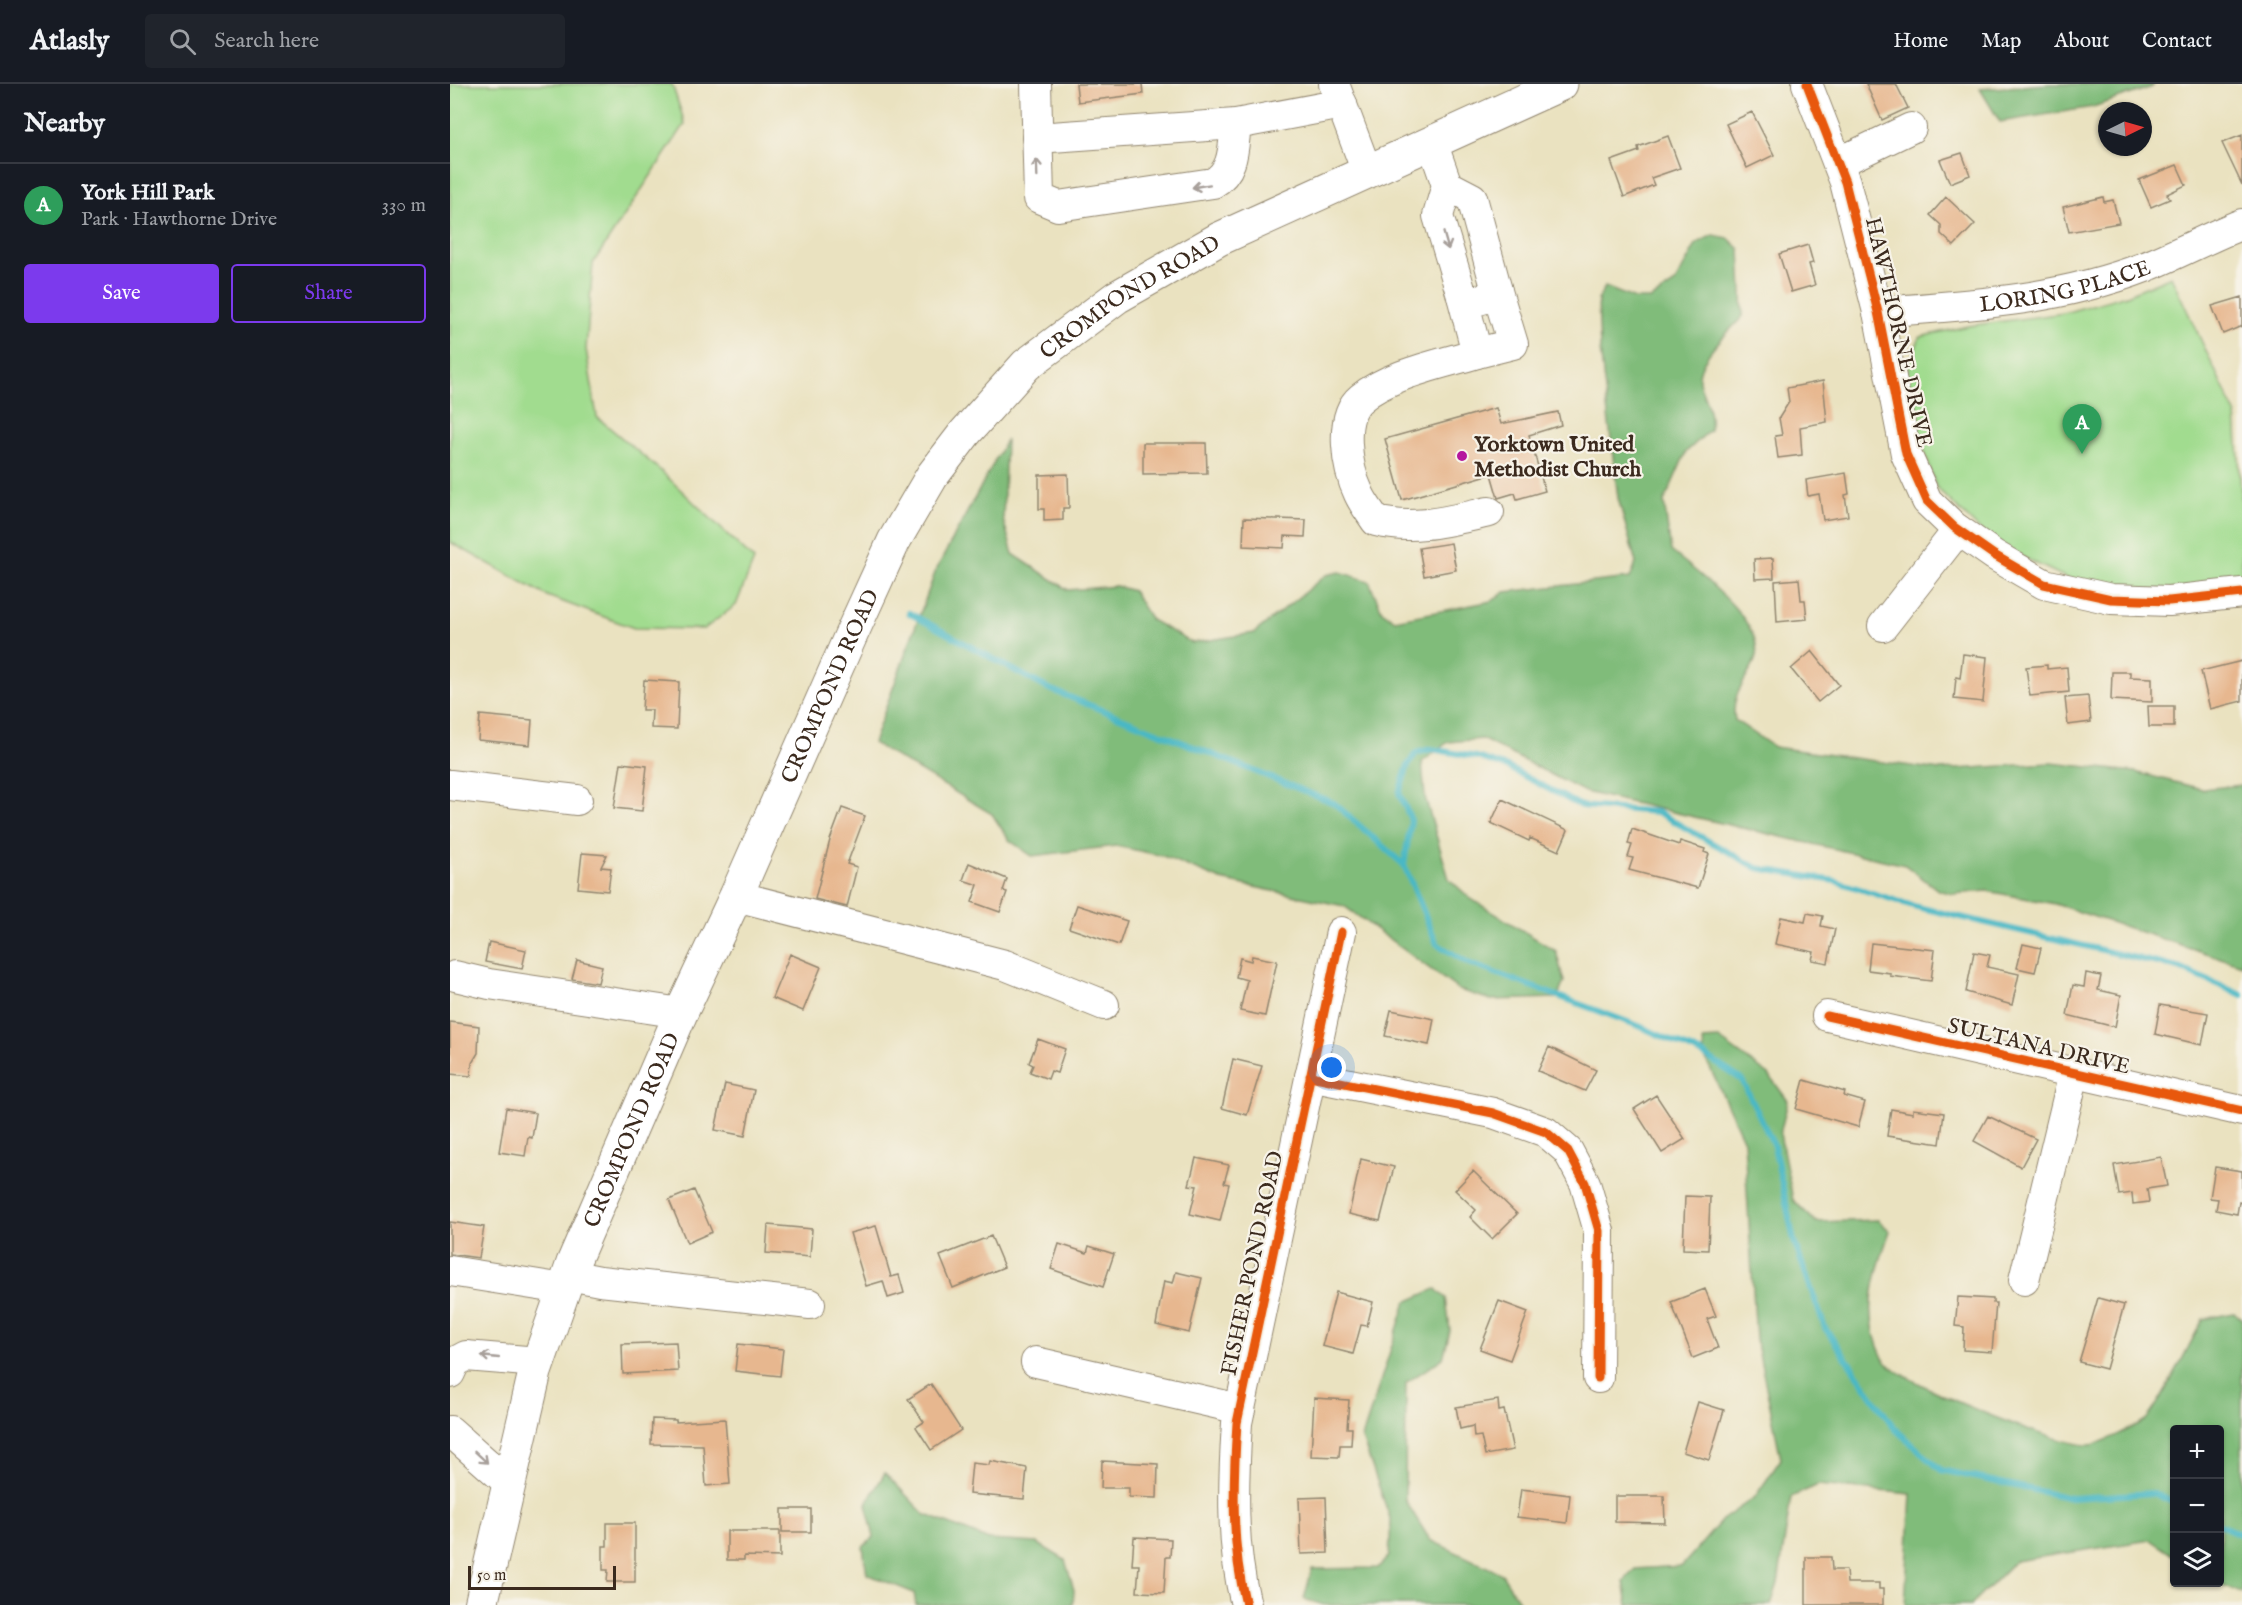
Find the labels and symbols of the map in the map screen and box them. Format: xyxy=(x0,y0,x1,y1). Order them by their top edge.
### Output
north arrow xyxy=(2098,102,2152,156)
one-way arrow xyxy=(1032,159,1043,179)
one-way arrow xyxy=(1192,180,1212,191)
street label: HAWTHORNE DRIVE xyxy=(1858,215,1938,450)
street label: CROMPOND ROAD xyxy=(1034,229,1225,366)
one-way arrow xyxy=(1441,231,1452,250)
street label: LORING PLACE xyxy=(1978,254,2155,320)
pin: A xyxy=(2062,404,2102,454)
place label: Yorktown United Methodist Church xyxy=(1474,431,1642,484)
marker: Yorktown United Methodist Church xyxy=(1455,449,1469,463)
street label: CROMPOND ROAD xyxy=(775,585,886,788)
street label: SULTANA DRIVE xyxy=(1945,1012,2132,1082)
street label: CROMPOND ROAD xyxy=(578,1029,687,1232)
your location xyxy=(1317,1053,1346,1082)
street label: FISHER POND ROAD xyxy=(1215,1149,1290,1378)
one-way arrow xyxy=(481,1351,501,1362)
one-way arrow xyxy=(473,1449,488,1464)
scale bar xyxy=(468,1563,616,1590)

